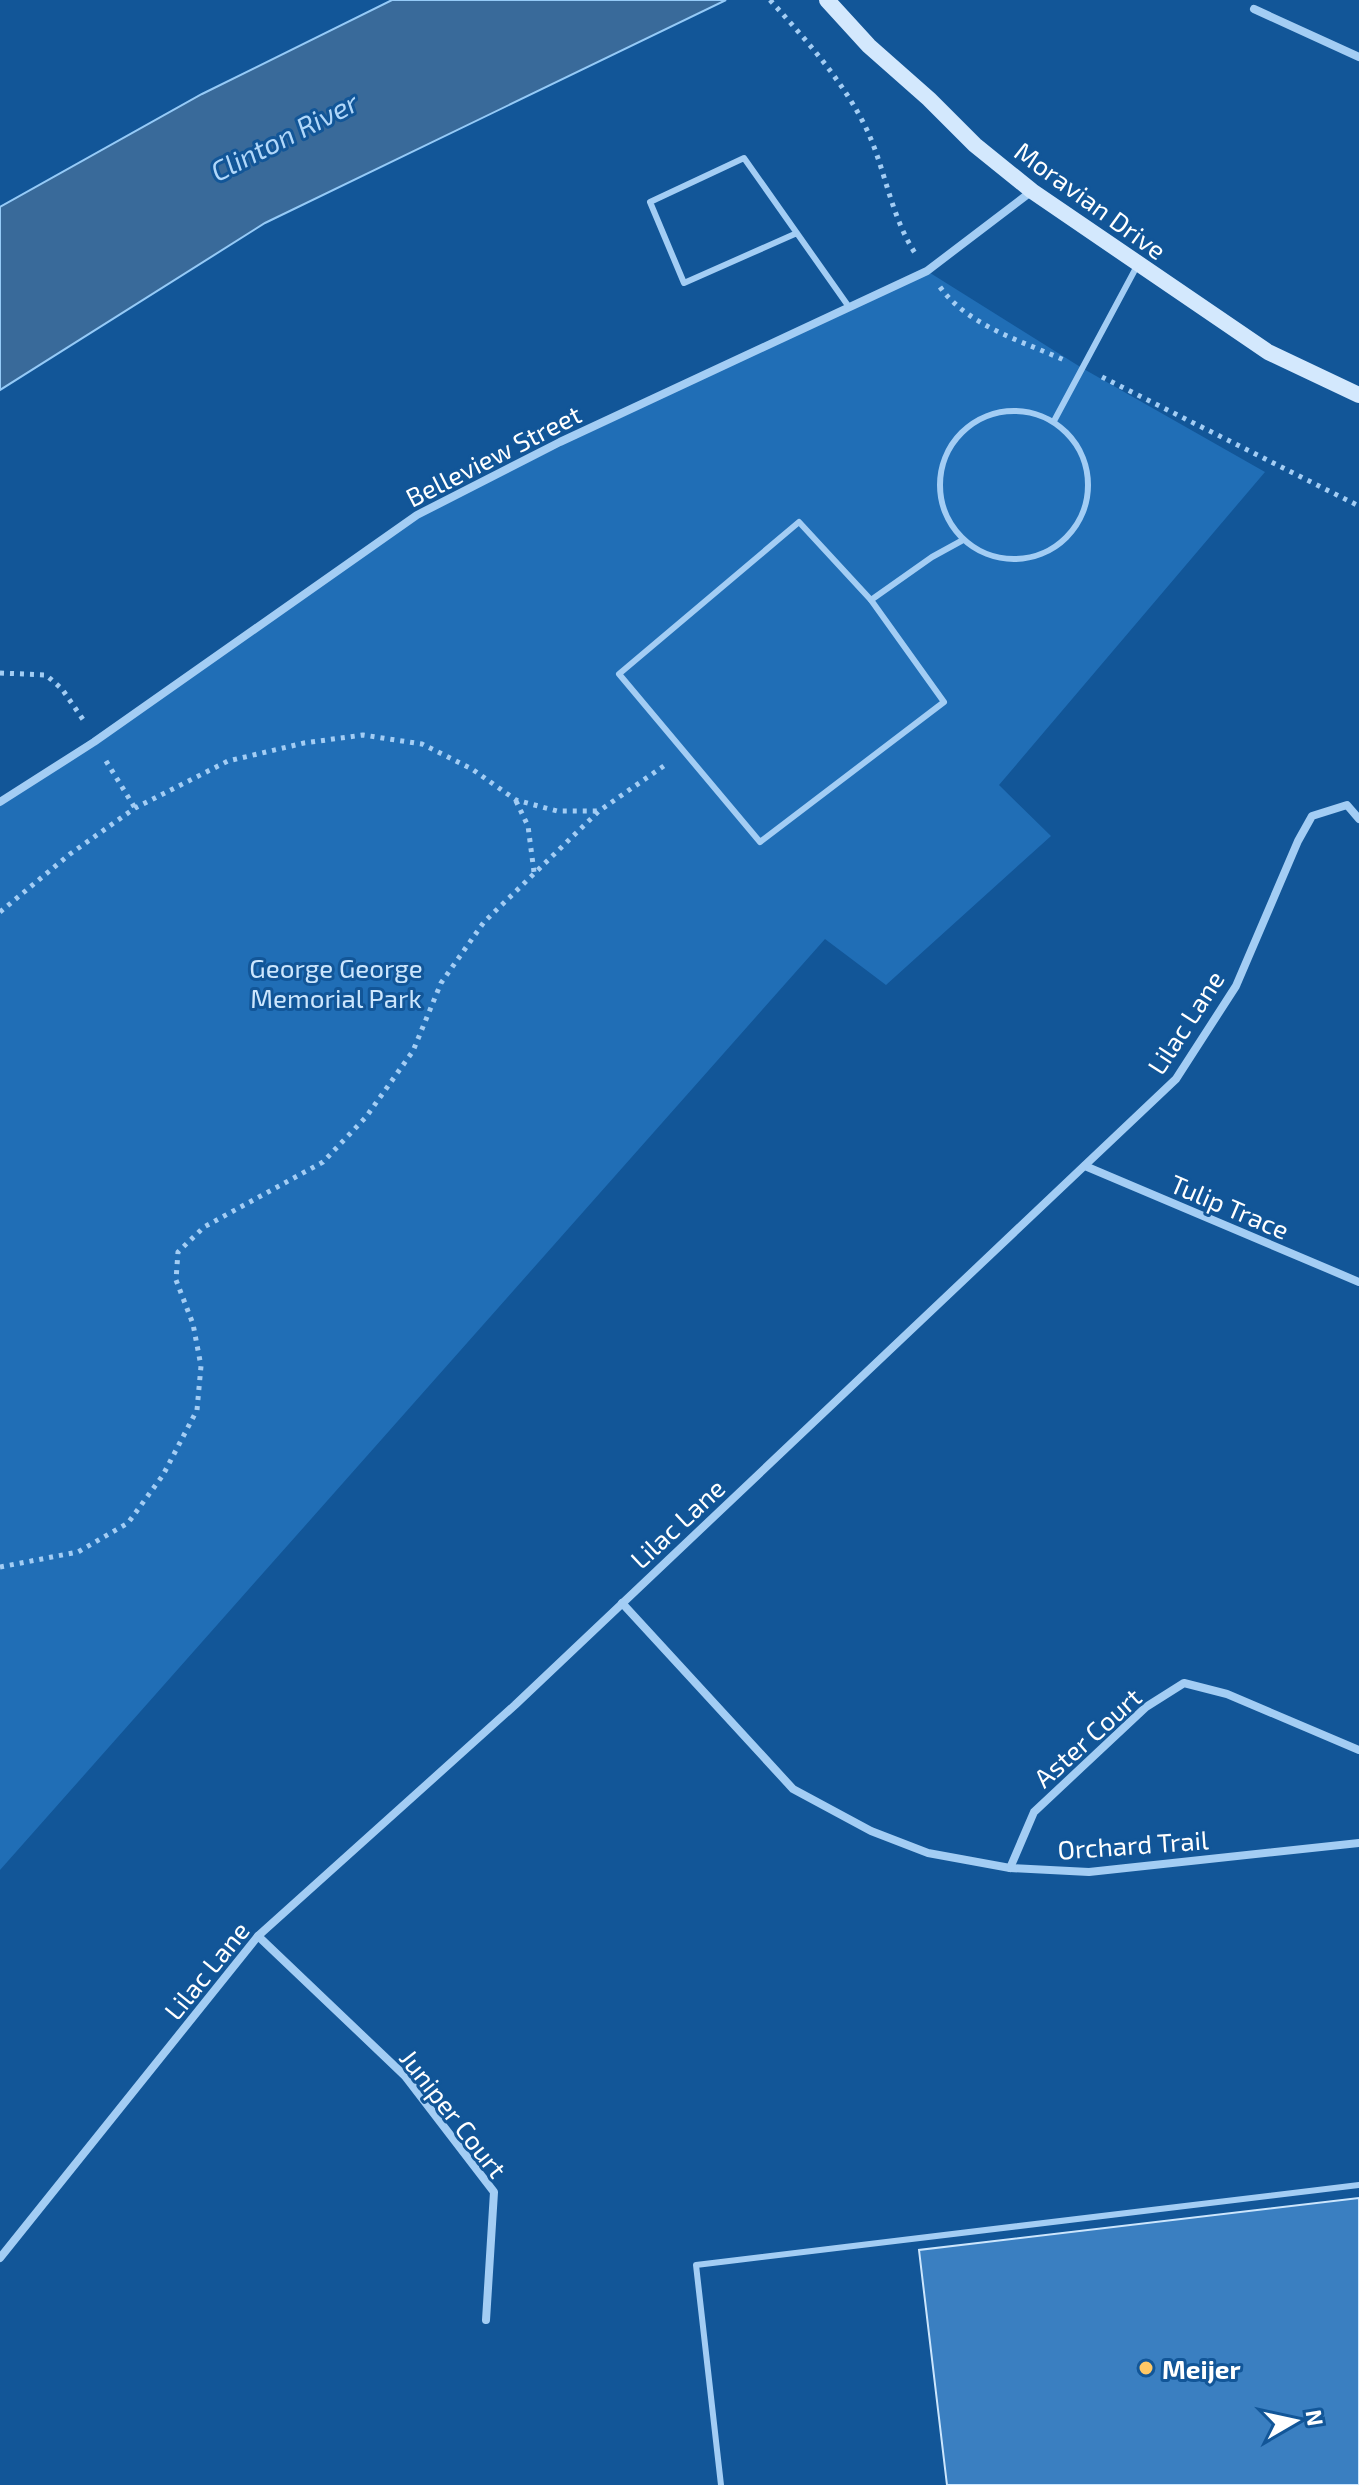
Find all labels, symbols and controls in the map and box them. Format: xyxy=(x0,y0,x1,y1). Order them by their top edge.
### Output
water label: Clinton River xyxy=(204,84,364,188)
street label: Moravian Drive xyxy=(1009,135,1173,265)
street label: Belleview Street xyxy=(400,397,586,513)
park label: George George Memorial Park xyxy=(249,952,423,1013)
street label: Lilac Lane xyxy=(1140,964,1230,1080)
street label: Tulip Trace xyxy=(1166,1167,1294,1245)
street label: Lilac Lane xyxy=(624,1472,730,1574)
street label: Aster Court xyxy=(1027,1681,1147,1793)
street label: Orchard Trail xyxy=(1056,1823,1210,1865)
street label: Lilac Lane xyxy=(157,1915,255,2025)
street label: Juniper Court xyxy=(394,2043,514,2184)
place label: Meijer xyxy=(1162,2353,1241,2384)
marker: Meijer xyxy=(1137,2359,1155,2377)
north arrow xyxy=(1255,2381,1335,2461)
text: N xyxy=(1302,2408,1330,2428)

